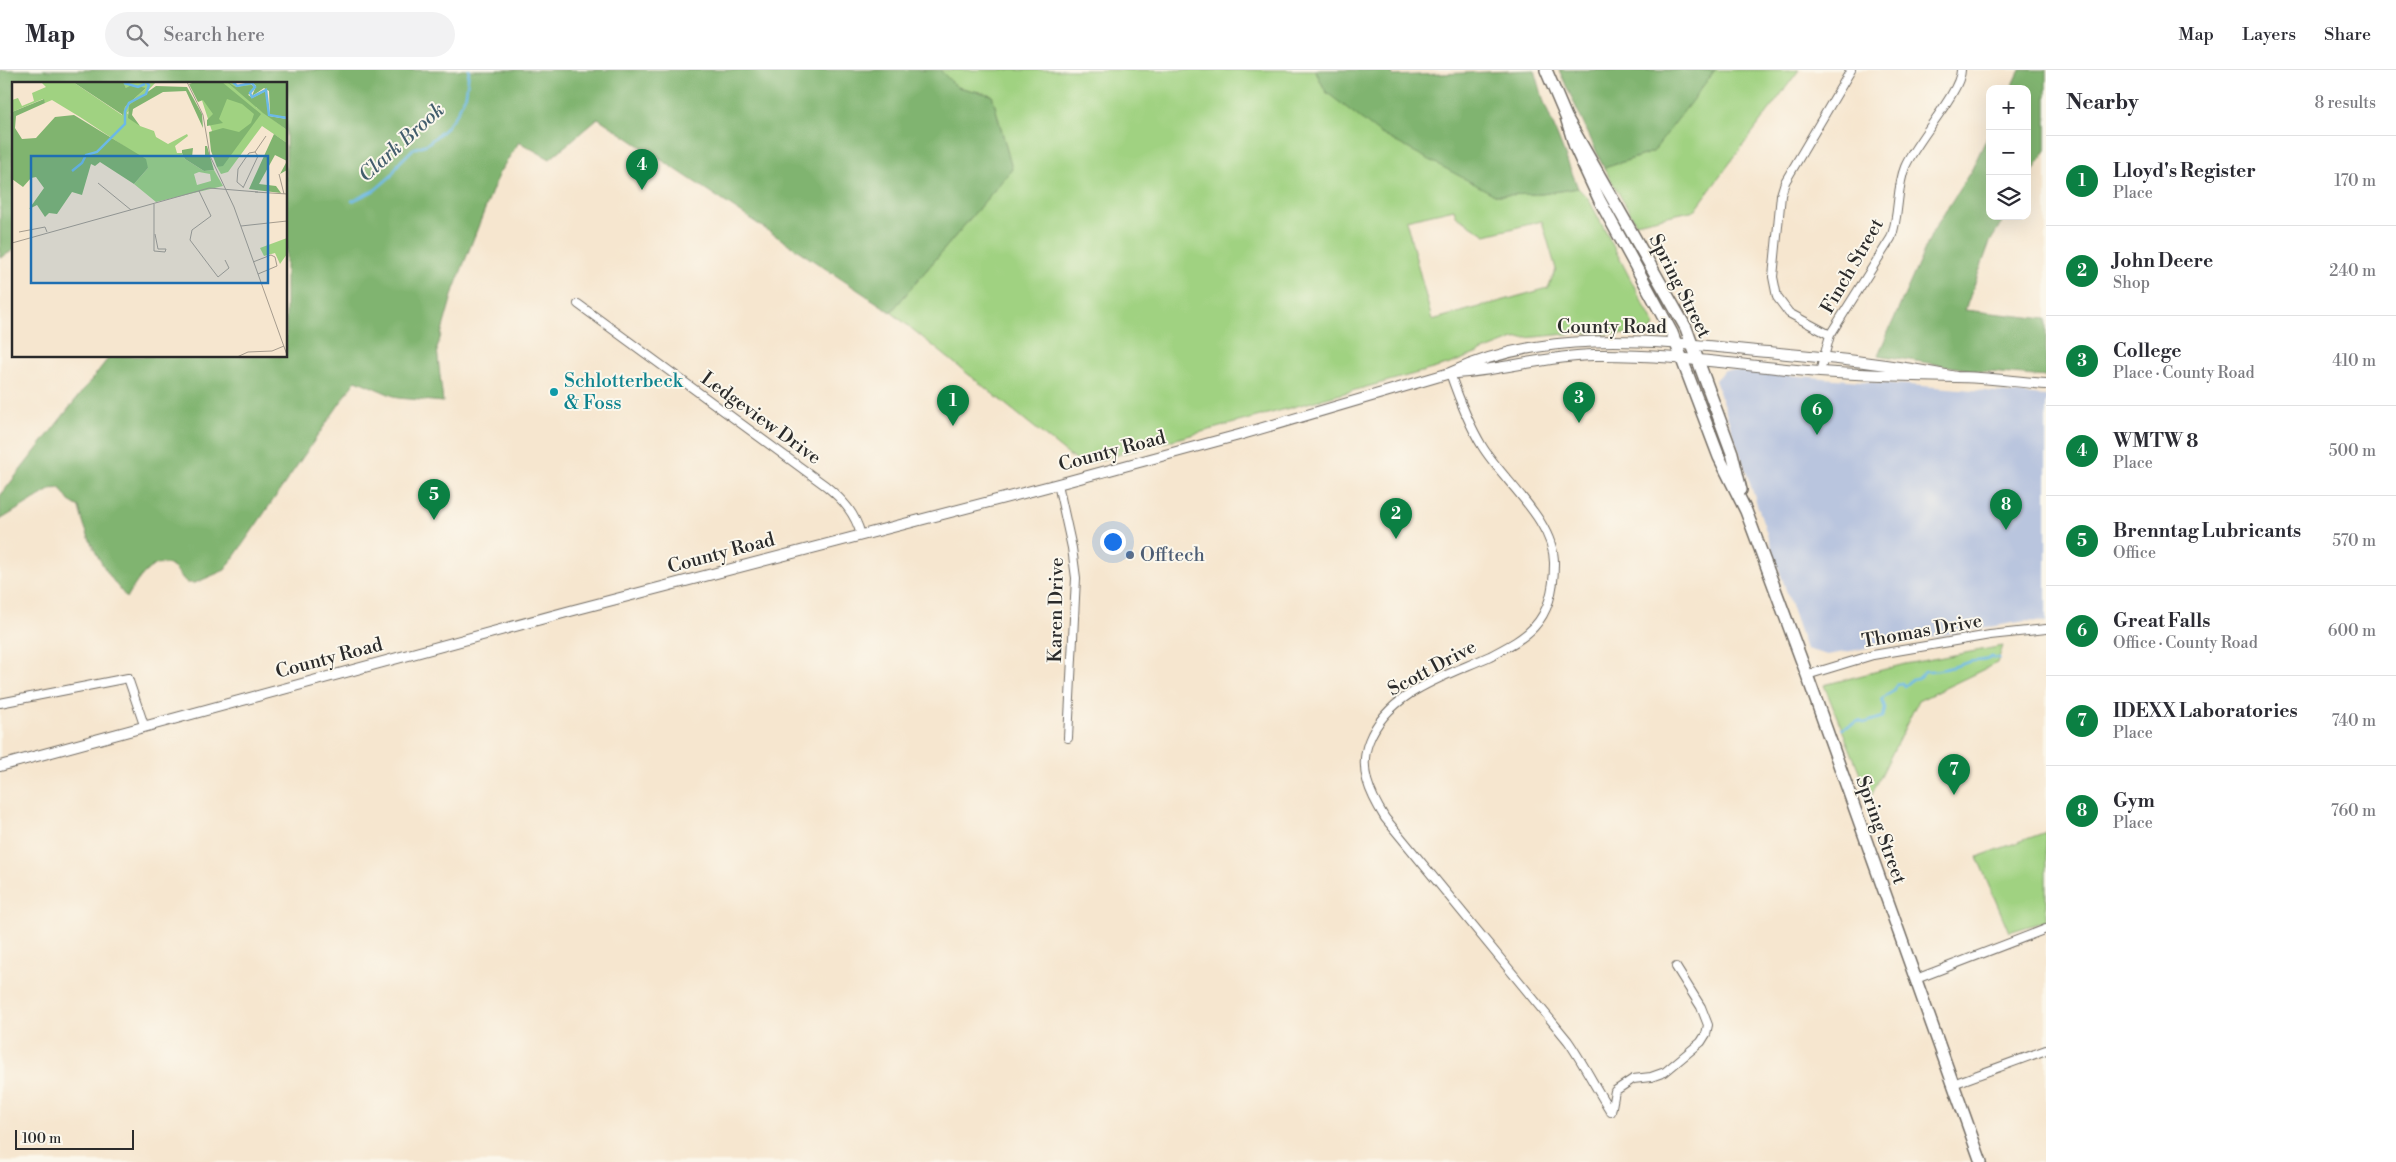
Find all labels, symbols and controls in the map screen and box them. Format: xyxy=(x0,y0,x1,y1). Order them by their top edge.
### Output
search box xyxy=(105,12,455,57)
text: Map xyxy=(25,20,75,50)
icon: search xyxy=(123,21,151,49)
text: Search here xyxy=(163,23,265,47)
text: Map xyxy=(2179,23,2214,46)
text: Layers xyxy=(2242,23,2296,46)
text: Share xyxy=(2324,23,2371,46)
inset map xyxy=(12,82,288,358)
map controls xyxy=(1986,85,2031,220)
button: + xyxy=(1986,85,2031,130)
text: Nearby xyxy=(2066,90,2139,116)
text: 8 results xyxy=(2314,93,2376,113)
water label: Clark Brook xyxy=(354,98,450,188)
button: − xyxy=(1986,130,2031,175)
pin: 4 xyxy=(626,149,658,190)
text: Lloyd's Register xyxy=(2113,159,2256,183)
text: 1 xyxy=(2078,171,2086,191)
text: 170 m xyxy=(2334,171,2376,191)
button: layers xyxy=(1986,175,2031,220)
text: Place xyxy=(2113,183,2153,203)
street label: Finch Street xyxy=(1815,214,1889,318)
street label: Spring Street xyxy=(1644,230,1717,342)
text: John Deere xyxy=(2113,249,2213,273)
text: 2 xyxy=(2077,261,2087,281)
text: 240 m xyxy=(2329,261,2376,281)
text: Shop xyxy=(2113,273,2150,293)
street label: County Road xyxy=(1557,315,1667,339)
text: College xyxy=(2113,339,2181,363)
text: 3 xyxy=(2077,351,2087,371)
text: 410 m xyxy=(2332,351,2376,371)
text: Place · County Road xyxy=(2113,363,2255,383)
street label: Ledgeview Drive xyxy=(696,366,826,470)
place label: Schlotterbeck & Foss xyxy=(564,369,684,415)
pin: 3 xyxy=(1563,382,1595,423)
pin: 1 xyxy=(937,385,969,426)
marker: Schlotterbeck & Foss xyxy=(548,386,560,398)
pin: 6 xyxy=(1801,394,1833,435)
street label: County Road xyxy=(1056,425,1168,477)
text: WMTW 8 xyxy=(2113,429,2198,453)
text: 4 xyxy=(2077,441,2087,461)
text: 500 m xyxy=(2329,441,2376,461)
text: Place xyxy=(2113,453,2153,473)
pin: 5 xyxy=(418,479,450,520)
pin: 8 xyxy=(1990,489,2022,530)
pin: 2 xyxy=(1380,498,1412,539)
text: Brenntag Lubricants xyxy=(2113,519,2301,543)
street label: County Road xyxy=(665,527,777,579)
your location xyxy=(1100,529,1126,555)
text: 5 xyxy=(2077,531,2087,551)
text: 570 m xyxy=(2332,531,2376,551)
place label: Offtech xyxy=(1140,543,1205,567)
text: Office xyxy=(2113,543,2156,563)
marker: Offtech xyxy=(1124,549,1136,561)
street label: Karen Drive xyxy=(1043,557,1069,663)
street label: Thomas Drive xyxy=(1860,609,1984,653)
text: Great Falls xyxy=(2113,609,2210,633)
text: 6 xyxy=(2077,621,2087,641)
text: 600 m xyxy=(2328,621,2376,641)
street label: County Road xyxy=(273,632,385,684)
text: Office · County Road xyxy=(2113,633,2258,653)
street label: Scott Drive xyxy=(1384,635,1480,701)
text: IDEXX Laboratories xyxy=(2113,699,2298,723)
text: 7 xyxy=(2077,711,2087,731)
text: 740 m xyxy=(2331,711,2376,731)
text: Place xyxy=(2113,723,2153,743)
pin: 7 xyxy=(1938,754,1970,795)
street label: Spring Street xyxy=(1850,773,1912,888)
text: Gym xyxy=(2113,789,2155,813)
text: 8 xyxy=(2077,801,2087,821)
text: 760 m xyxy=(2331,801,2376,821)
text: Place xyxy=(2113,813,2153,833)
scale bar xyxy=(15,1127,134,1150)
text: 100 m xyxy=(22,1130,61,1148)

